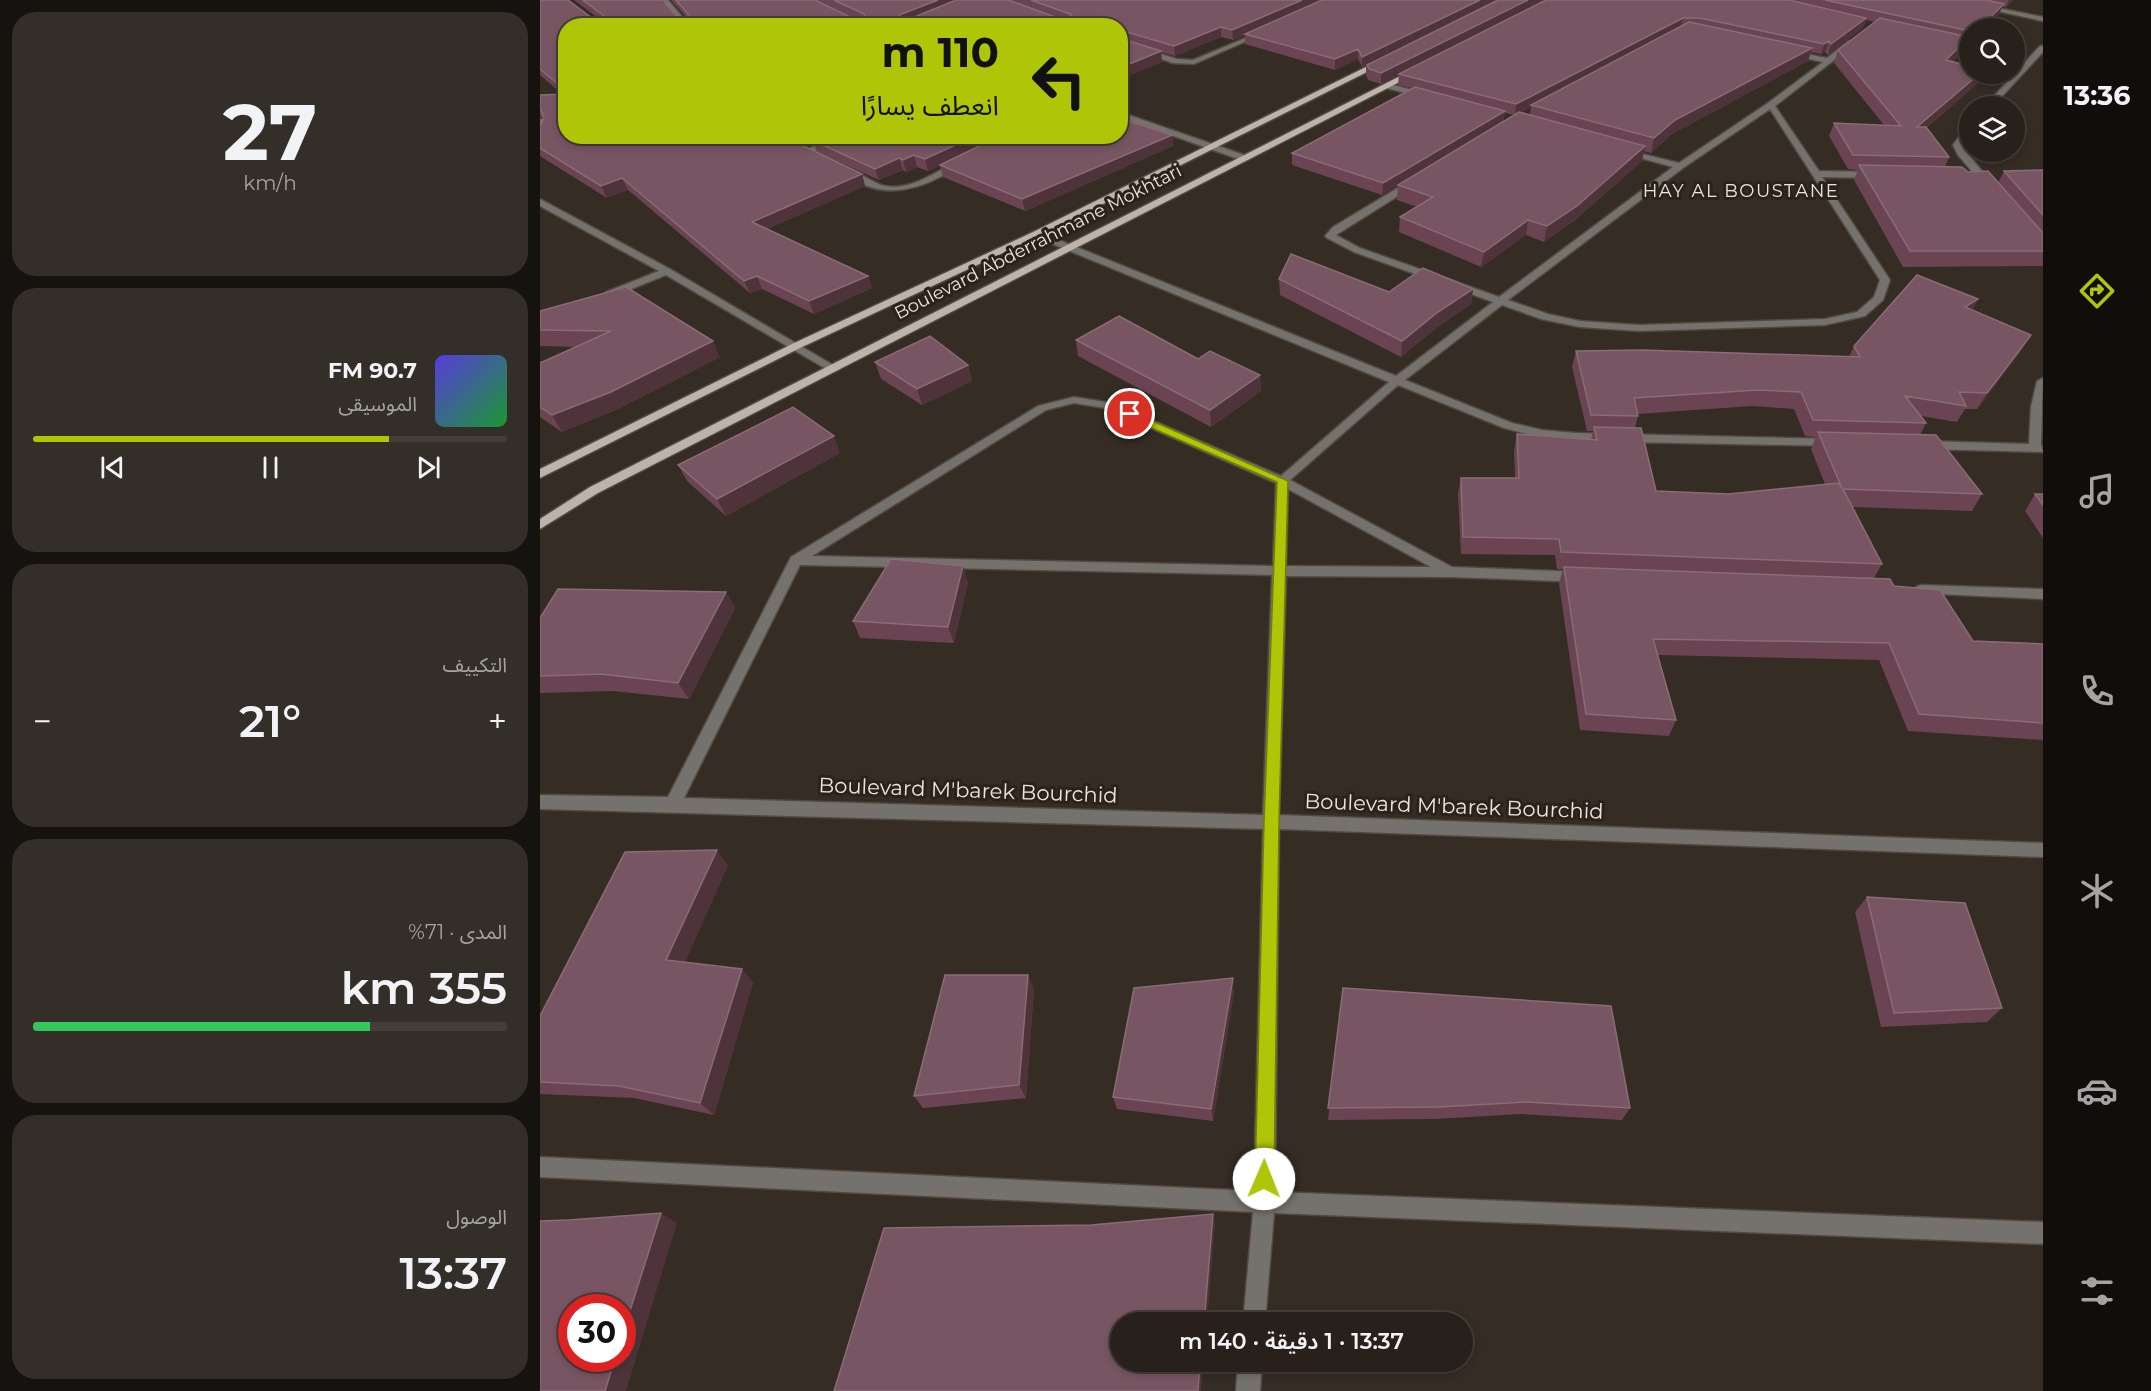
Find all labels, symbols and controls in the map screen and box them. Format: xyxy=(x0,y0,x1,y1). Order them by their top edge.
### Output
map controls xyxy=(1959,18,2025,162)
button: search xyxy=(1959,18,2025,84)
text: 110 m xyxy=(882,26,999,78)
icon: left xyxy=(1020,42,1098,120)
text: 13:36 xyxy=(2064,79,2130,112)
text: 27 xyxy=(223,84,317,180)
text: انعطف يسارًا xyxy=(861,89,999,122)
button: layers xyxy=(1959,96,2025,162)
street label: Boulevard Abderrahmane Mokhtari xyxy=(891,160,1185,324)
text: km/h xyxy=(243,171,297,195)
district label: HAY AL BOUSTANE xyxy=(1643,180,1839,202)
icon: directions xyxy=(2076,270,2118,312)
text: 90.7 FM xyxy=(328,357,417,384)
pin xyxy=(1104,388,1155,439)
text: الموسيقى xyxy=(338,392,417,416)
icon: arrive xyxy=(1113,397,1146,430)
icon: previous xyxy=(96,451,129,484)
icon: pause xyxy=(254,451,287,484)
icon: next xyxy=(412,451,445,484)
icon: music xyxy=(2076,470,2118,512)
text: التكييف xyxy=(443,653,507,677)
icon: phone xyxy=(2076,670,2118,712)
text: 21° xyxy=(239,693,301,748)
text: − xyxy=(33,701,52,741)
text: + xyxy=(488,701,507,741)
street label: Boulevard M'barek Bourchid xyxy=(818,772,1118,808)
street label: Boulevard M'barek Bourchid xyxy=(1304,788,1604,824)
icon: climate xyxy=(2076,870,2118,912)
text: المدى · 71% xyxy=(408,920,507,944)
text: 355 km xyxy=(341,960,507,1015)
icon: car xyxy=(2076,1070,2118,1112)
position arrow xyxy=(1232,1147,1296,1211)
text: الوصول xyxy=(446,1205,507,1229)
text: 13:37 xyxy=(400,1245,507,1300)
icon: filters xyxy=(2076,1270,2118,1312)
speed limit sign: 30 xyxy=(558,1294,636,1372)
text: 13:37 · 1 دقيقة · 140 m xyxy=(1179,1328,1404,1355)

